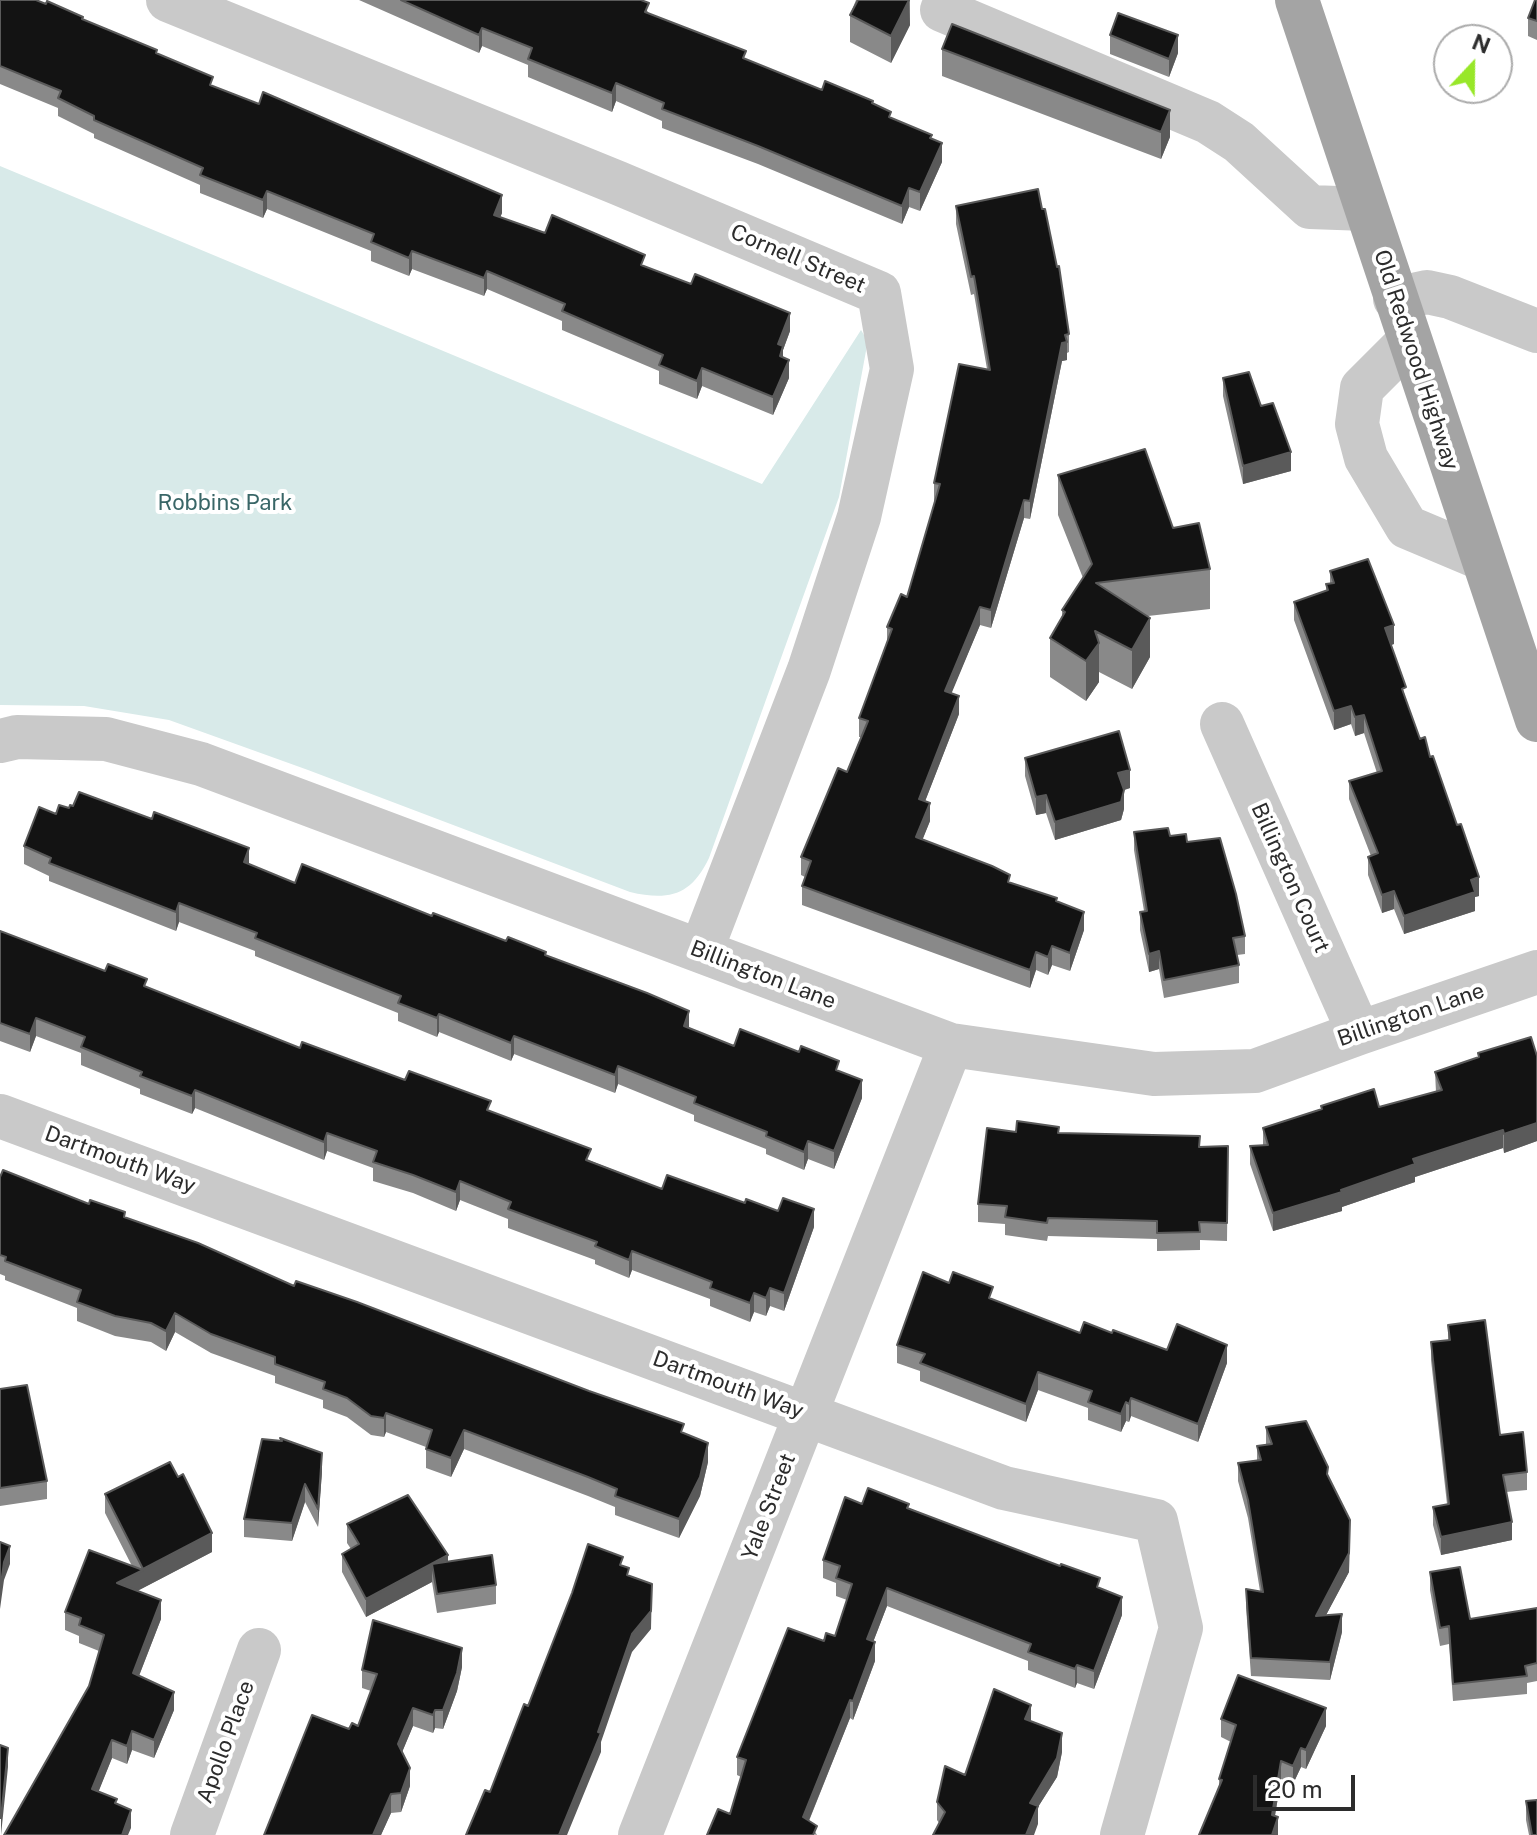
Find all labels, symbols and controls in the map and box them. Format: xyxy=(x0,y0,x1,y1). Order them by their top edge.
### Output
north arrow xyxy=(1433,24,1513,104)
text: N xyxy=(1468,28,1494,59)
street label: Cornell Street xyxy=(727,219,869,299)
street label: Old Redwood Highway xyxy=(1368,247,1464,473)
park label: Robbins Park xyxy=(158,490,292,516)
street label: Billington Court xyxy=(1245,799,1335,957)
street label: Billington Lane xyxy=(687,935,839,1015)
street label: Billington Lane xyxy=(1334,977,1488,1053)
street label: Dartmouth Way xyxy=(41,1120,199,1200)
street label: Dartmouth Way xyxy=(649,1345,807,1425)
street label: Yale Street xyxy=(737,1450,801,1564)
street label: Apollo Place xyxy=(192,1677,260,1807)
scale bar xyxy=(1257,1759,1359,1809)
text: 20 m xyxy=(1267,1775,1323,1803)

